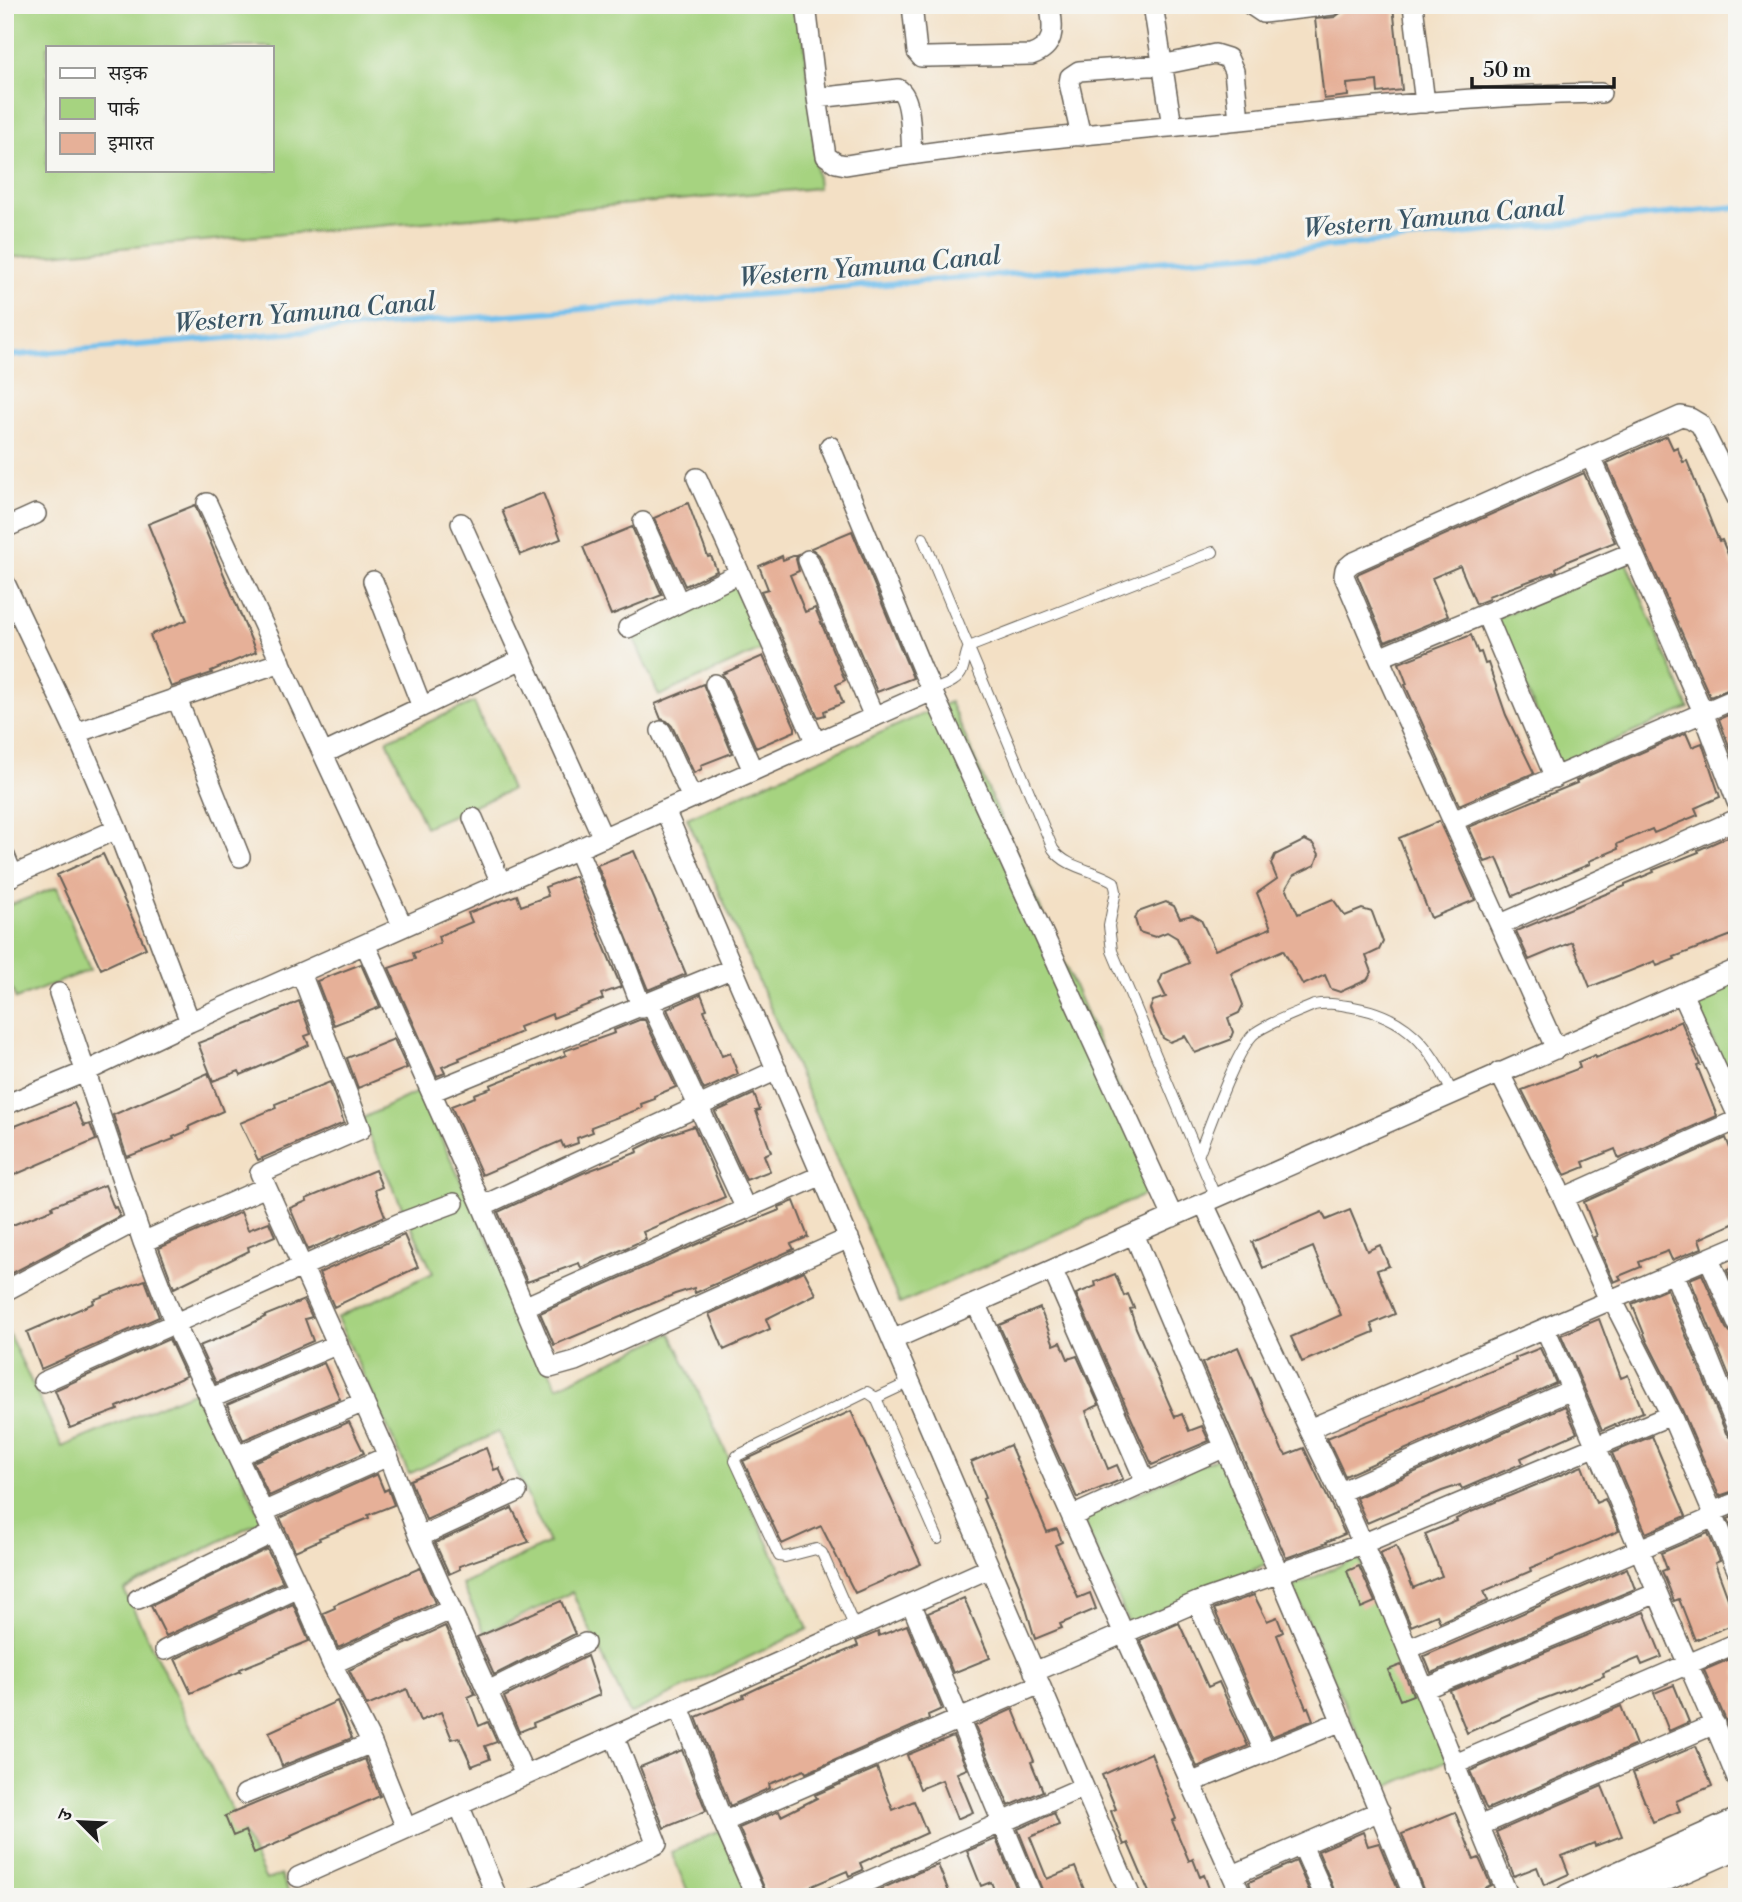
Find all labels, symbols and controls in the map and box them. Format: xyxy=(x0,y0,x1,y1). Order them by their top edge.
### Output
legend xyxy=(46,46,273,172)
scale bar xyxy=(1472,46,1614,90)
text: 50 m xyxy=(1483,58,1531,84)
text: सड़क xyxy=(107,61,148,87)
text: पार्क xyxy=(107,97,140,123)
text: इमारत xyxy=(107,131,155,157)
water label: Western Yamuna Canal xyxy=(1302,191,1567,245)
water label: Western Yamuna Canal xyxy=(738,240,1003,294)
water label: Western Yamuna Canal xyxy=(173,286,438,340)
north arrow xyxy=(46,1786,116,1856)
text: उ xyxy=(52,1805,79,1827)

